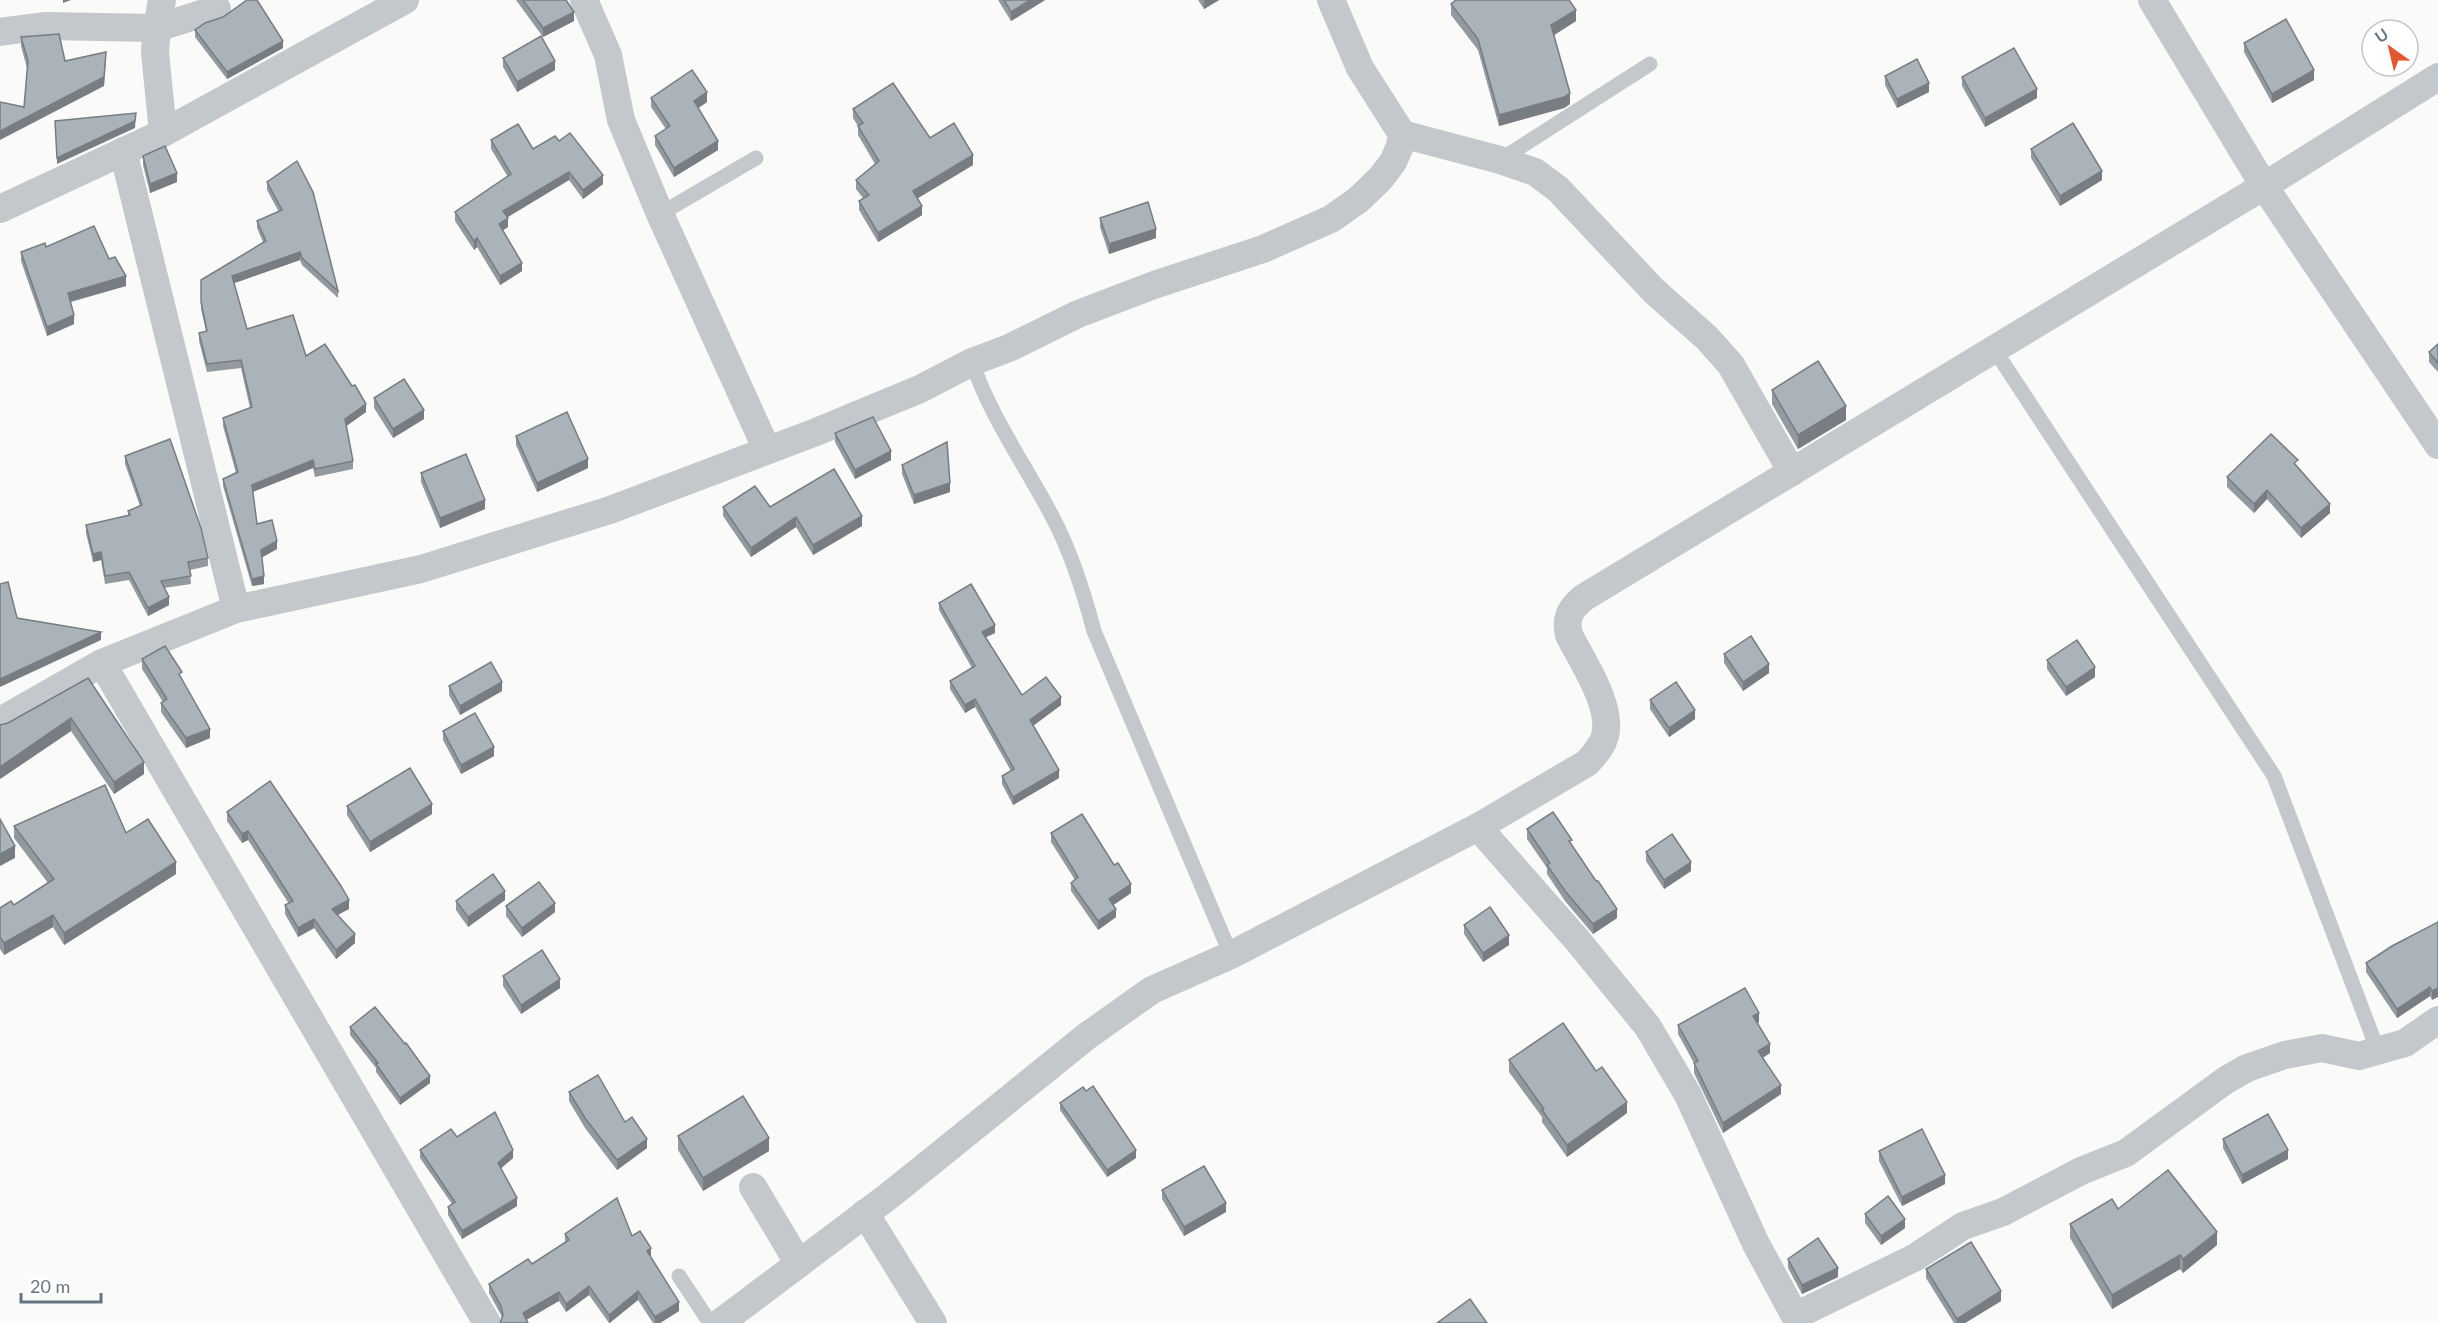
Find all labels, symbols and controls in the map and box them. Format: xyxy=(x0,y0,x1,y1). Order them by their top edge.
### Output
north arrow xyxy=(2360,18,2420,78)
text: U xyxy=(2371,24,2392,46)
scale bar xyxy=(21,1266,100,1304)
text: 20 m xyxy=(30,1275,70,1297)

